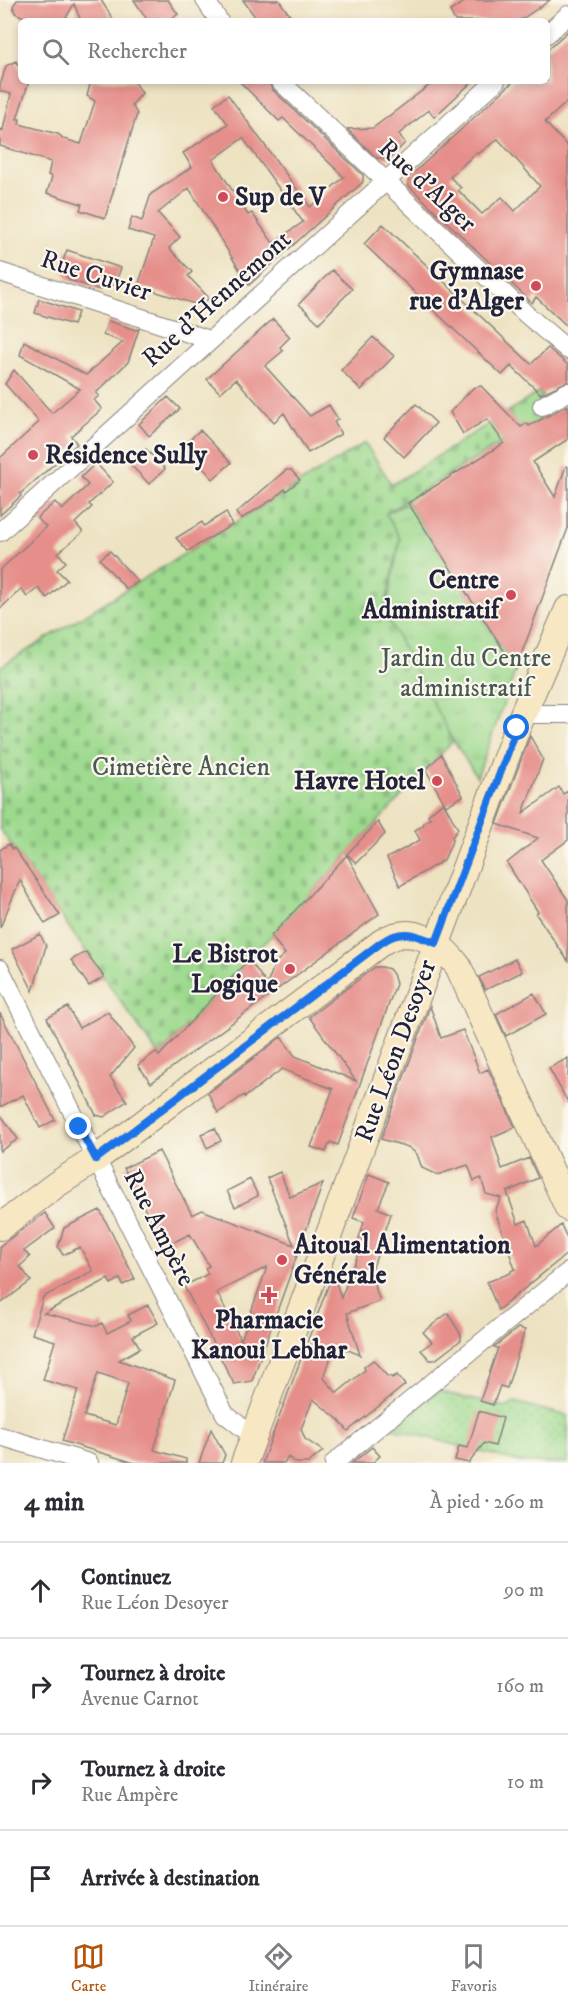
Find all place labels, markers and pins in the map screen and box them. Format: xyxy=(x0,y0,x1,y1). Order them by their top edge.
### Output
place label: Sup de V xyxy=(235,181,327,214)
marker: Sup de V xyxy=(216,190,230,204)
place label: Gymnase rue d'Alger xyxy=(409,255,524,318)
marker: Gymnase rue d'Alger xyxy=(529,279,543,293)
place label: Résidence Sully xyxy=(45,439,208,472)
marker: Résidence Sully xyxy=(26,448,40,462)
place label: Centre Administratif xyxy=(361,564,504,627)
marker: Centre Administratif xyxy=(504,588,518,602)
place label: Havre Hotel xyxy=(294,765,426,798)
marker: Havre Hotel xyxy=(430,774,444,788)
place label: Le Bistrot Logique xyxy=(172,938,279,1001)
marker: Le Bistrot Logique xyxy=(283,962,297,976)
place label: Aitoual Alimentation Générale xyxy=(293,1229,511,1292)
marker: Aitoual Alimentation Générale xyxy=(275,1253,289,1267)
marker: Pharmacie Kanoui Lebhar xyxy=(262,1288,276,1302)
place label: Pharmacie Kanoui Lebhar xyxy=(191,1304,347,1367)

